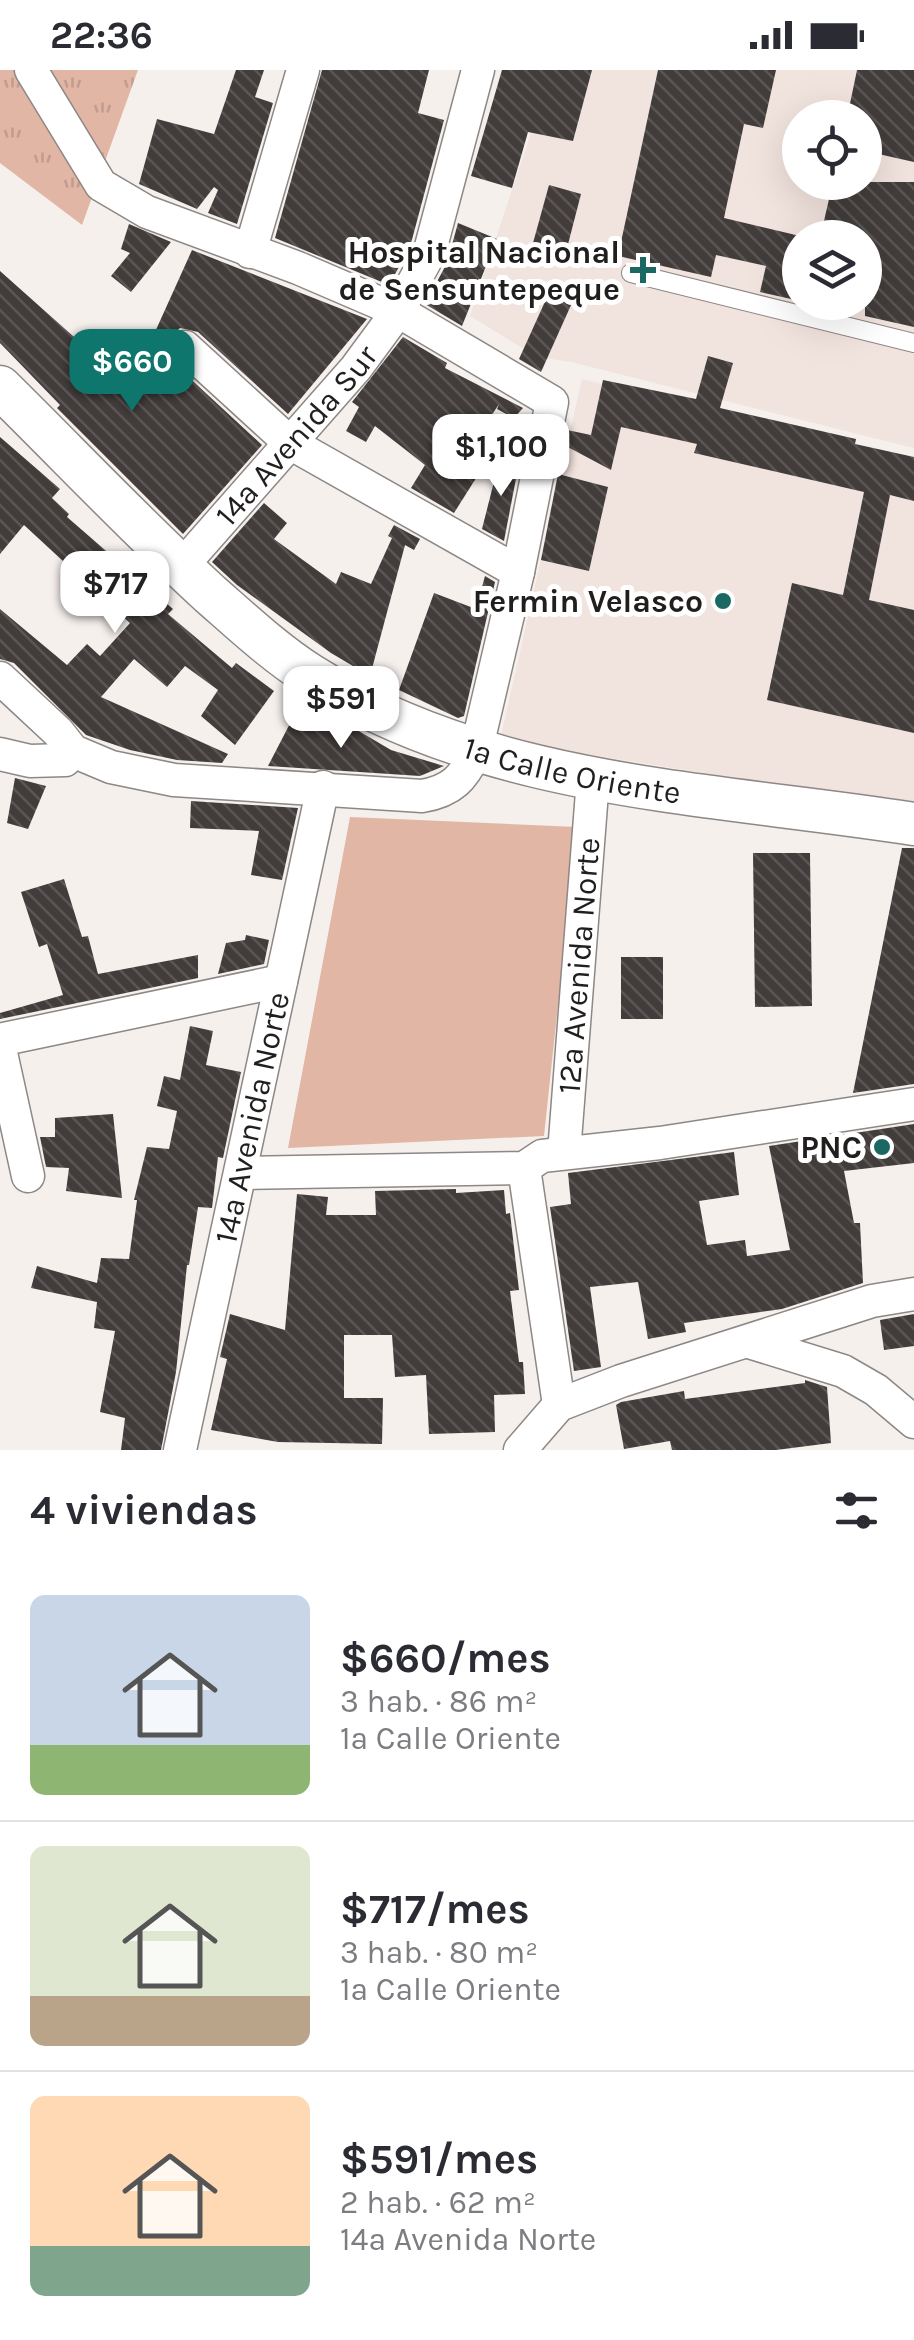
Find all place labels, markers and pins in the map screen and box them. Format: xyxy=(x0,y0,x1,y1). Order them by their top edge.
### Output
place label: Hospital Nacional de Sensuntepeque xyxy=(339,234,620,308)
marker: Hospital Nacional de Sensuntepeque xyxy=(630,257,656,283)
pin: $660 xyxy=(73,329,191,414)
pin: $1,100 xyxy=(420,414,582,499)
pin: $717 xyxy=(56,551,174,636)
place label: Fermin Velasco xyxy=(473,583,703,620)
marker: Fermin Velasco xyxy=(712,590,734,612)
pin: $591 xyxy=(282,666,400,751)
place label: PNC xyxy=(800,1129,862,1166)
marker: PNC xyxy=(871,1136,893,1158)

